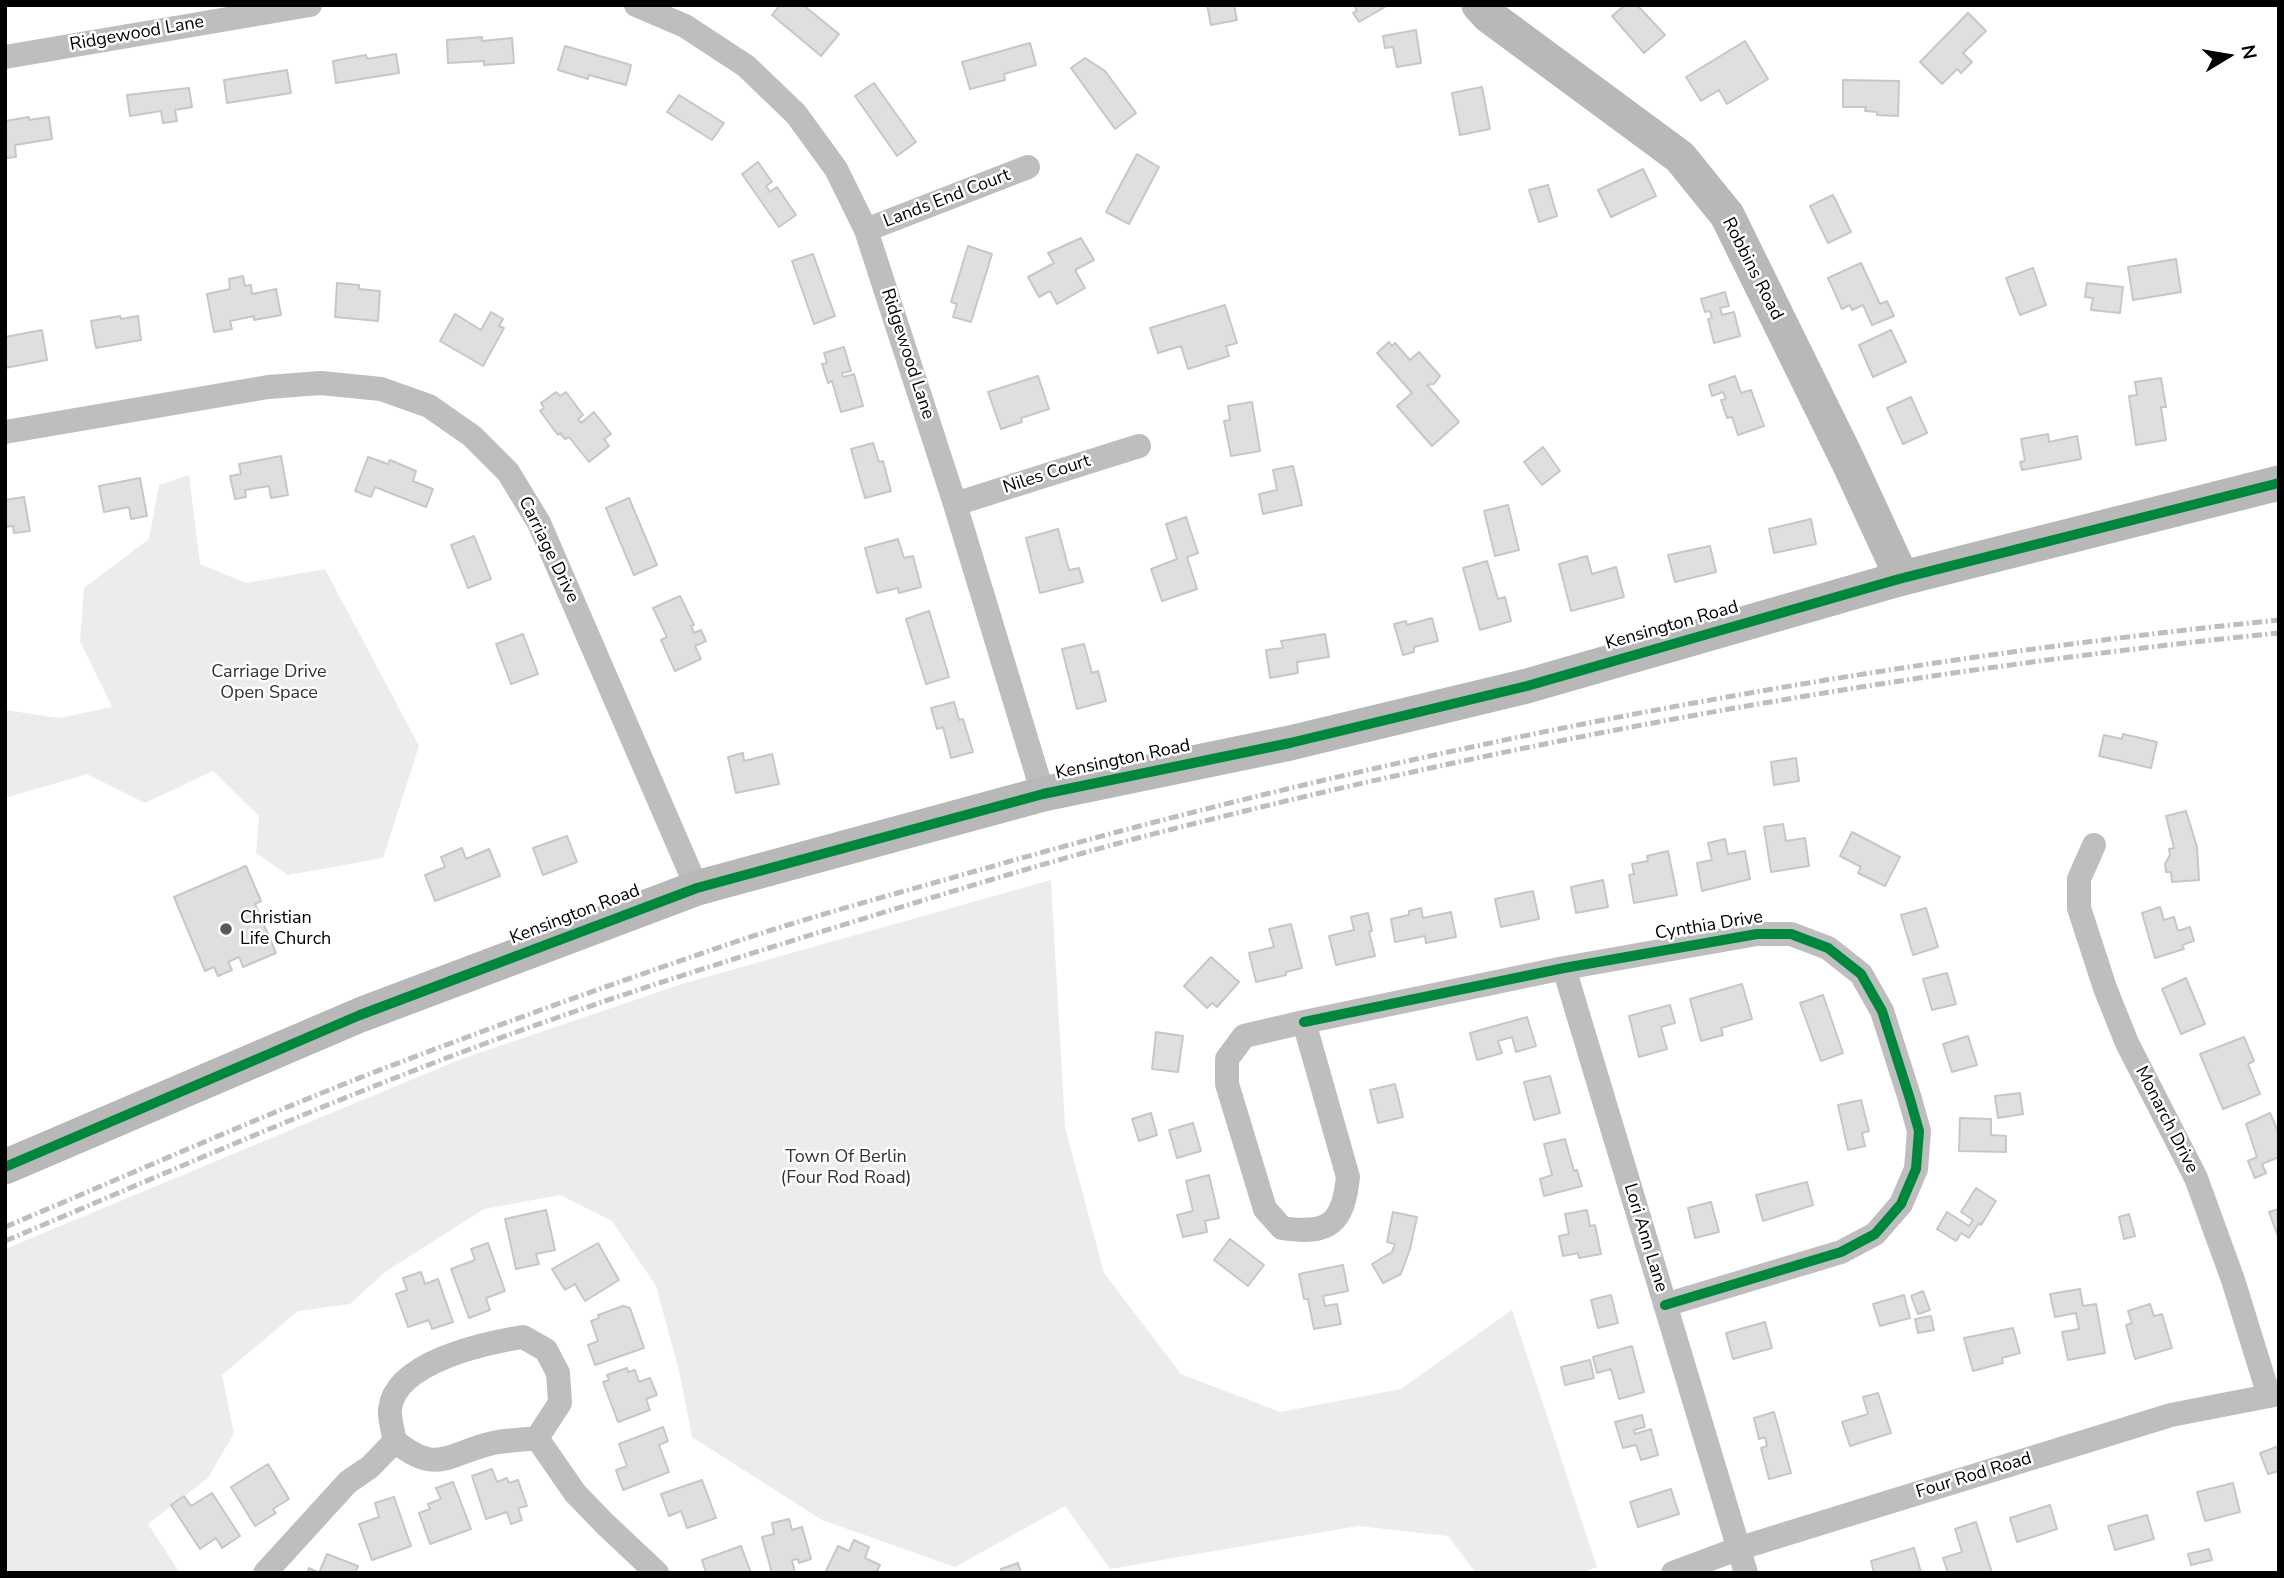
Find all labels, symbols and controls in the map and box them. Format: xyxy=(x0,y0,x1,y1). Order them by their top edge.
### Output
street label: Ridgewood Lane xyxy=(68,12,206,56)
north arrow xyxy=(2193,21,2263,91)
text: N xyxy=(2234,43,2263,61)
street label: Lands End Court xyxy=(881,165,1013,233)
street label: Robbins Road xyxy=(1717,214,1787,324)
street label: Ridgewood Lane xyxy=(876,286,938,422)
street label: Niles Court xyxy=(1001,451,1093,499)
street label: Carriage Drive xyxy=(513,493,583,607)
street label: Kensington Road xyxy=(1603,597,1741,655)
park label: Carriage Drive Open Space xyxy=(211,662,327,704)
street label: Kensington Road xyxy=(1054,735,1192,785)
street label: Kensington Road xyxy=(507,880,643,950)
street label: Cynthia Drive xyxy=(1654,907,1764,945)
place label: Christian Life Church xyxy=(240,908,331,950)
marker: Christian Life Church xyxy=(218,921,234,937)
street label: Monarch Drive xyxy=(2130,1063,2202,1177)
park label: Town Of Berlin (Four Rod Road) xyxy=(781,1147,911,1190)
street label: Lori Ann Lane xyxy=(1618,1181,1672,1295)
street label: Four Rod Road xyxy=(1914,1448,2034,1504)

